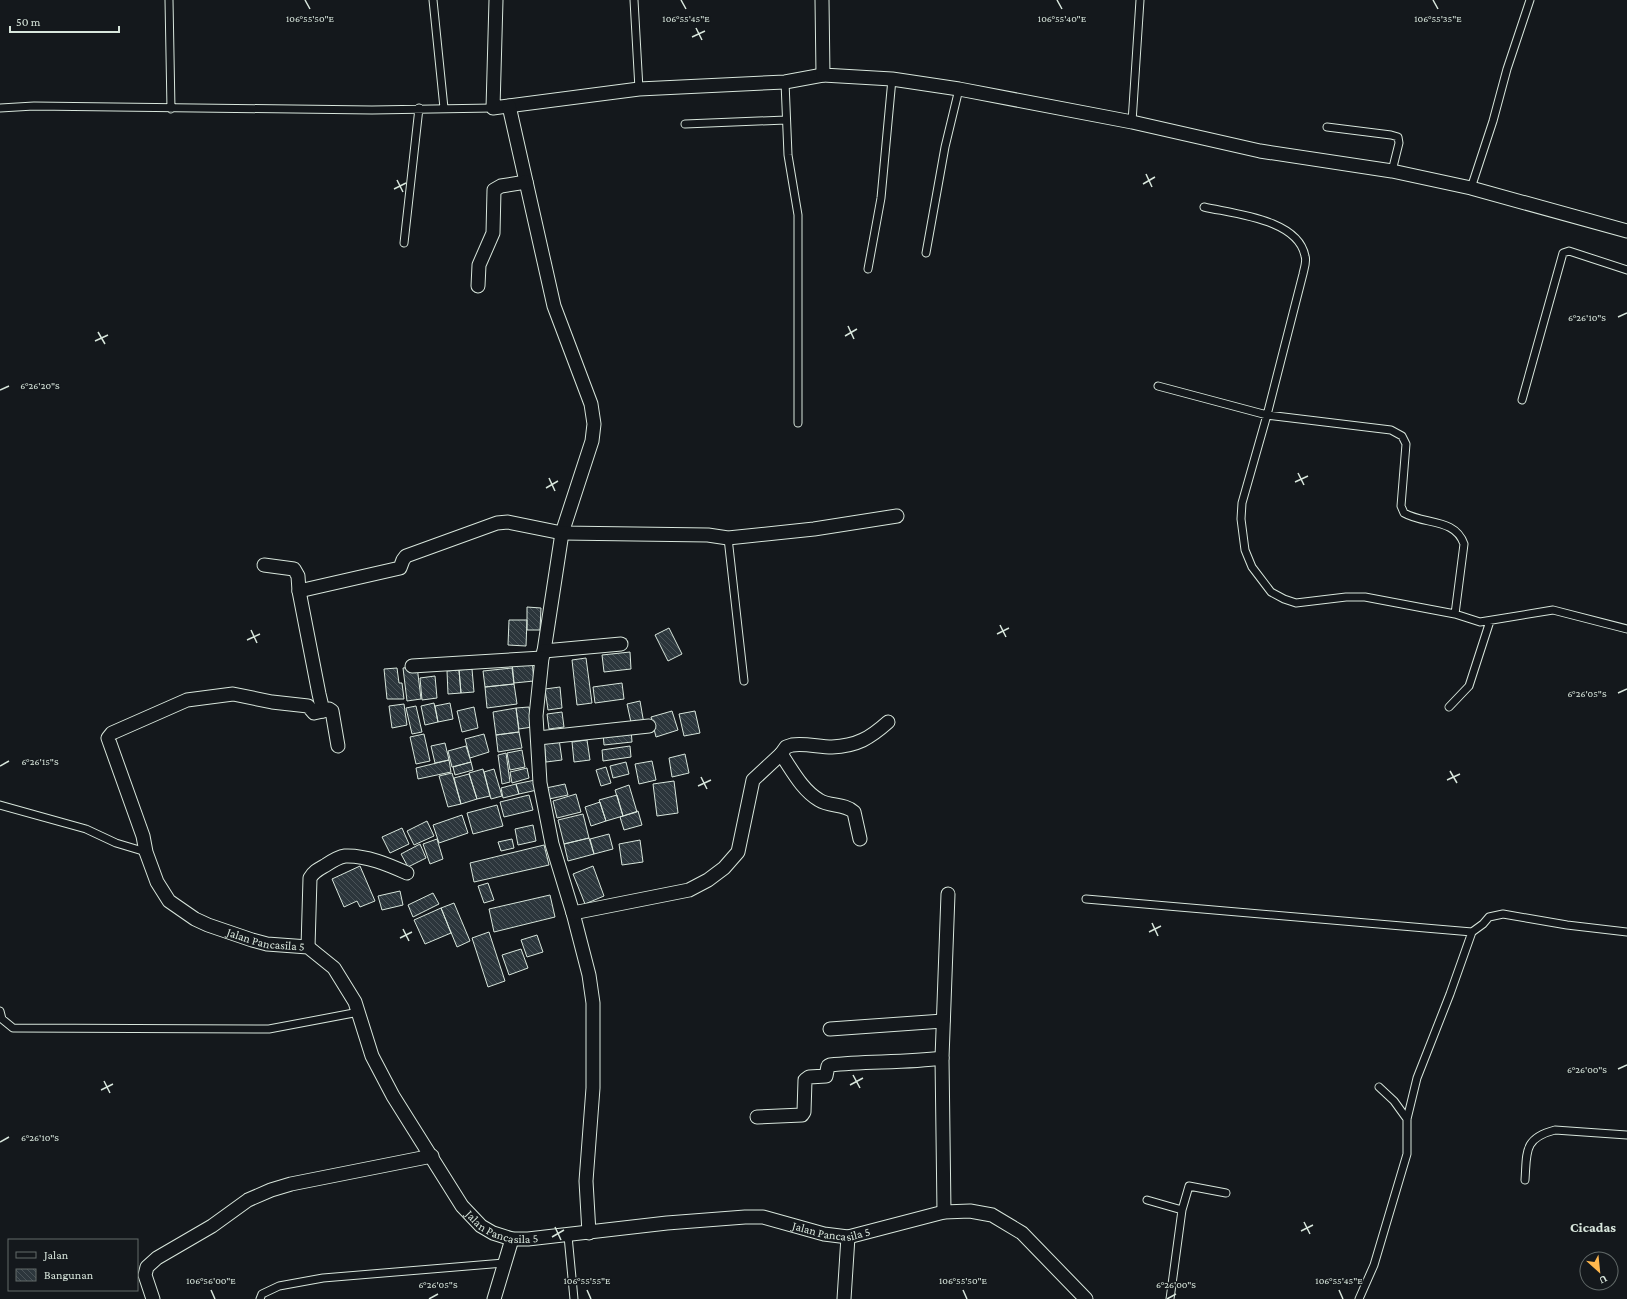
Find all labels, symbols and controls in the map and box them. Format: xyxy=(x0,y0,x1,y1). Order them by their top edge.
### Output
scale bar xyxy=(10,8,119,34)
text: 106°55'50"E xyxy=(286,13,335,24)
text: 106°55'45"E xyxy=(662,13,710,24)
text: 106°55'40"E xyxy=(1038,13,1087,24)
text: 106°55'35"E xyxy=(1414,13,1462,24)
text: 50 m xyxy=(16,15,41,29)
text: 6°26'10"S xyxy=(1568,312,1606,323)
text: 6°26'20"S xyxy=(20,380,60,391)
text: 6°26'05"S xyxy=(1567,688,1607,699)
text: 6°26'15"S xyxy=(21,756,59,767)
street label: Jalan Pancasila 5 xyxy=(224,925,305,954)
text: 6°26'00"S xyxy=(1567,1064,1607,1075)
text: 6°26'10"S xyxy=(21,1132,59,1143)
street label: Jalan Pancasila 5 xyxy=(462,1206,539,1246)
street label: Jalan Pancasila 5 xyxy=(790,1218,872,1244)
district label: Cicadas xyxy=(1570,1219,1616,1235)
legend xyxy=(8,1239,138,1291)
text: Jalan xyxy=(43,1248,69,1262)
north arrow xyxy=(1579,1251,1619,1291)
text: Bangunan xyxy=(44,1268,94,1282)
text: U xyxy=(1597,1273,1610,1287)
text: 106°56'00"E xyxy=(186,1275,236,1286)
text: 106°55'55"E xyxy=(563,1275,611,1286)
text: 106°55'50"E xyxy=(939,1275,988,1286)
text: 106°55'45"E xyxy=(1315,1275,1363,1286)
text: 6°26'05"S xyxy=(418,1279,458,1290)
text: 6°26'00"S xyxy=(1156,1279,1196,1290)

